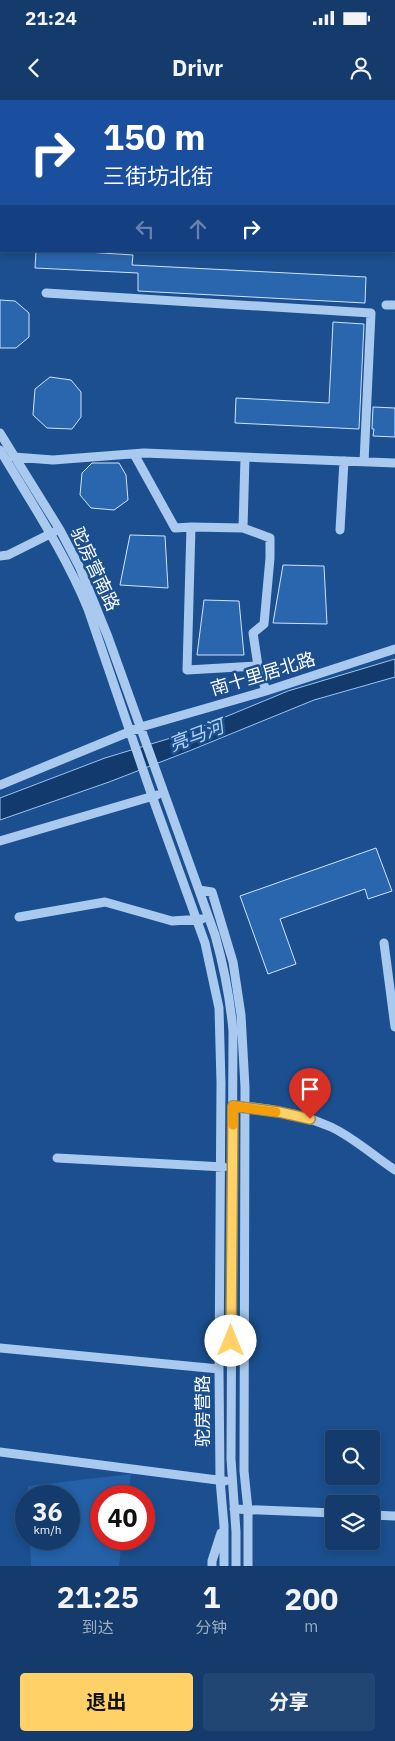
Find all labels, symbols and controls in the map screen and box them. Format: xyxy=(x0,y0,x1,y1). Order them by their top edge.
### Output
text: 21:24 xyxy=(25,6,77,30)
text: Drivr xyxy=(172,53,223,82)
icon: back xyxy=(20,54,48,82)
icon: person xyxy=(347,54,375,82)
text: 150 m xyxy=(103,114,206,160)
icon: right xyxy=(20,120,85,185)
text: 三街坊北街 xyxy=(103,161,213,190)
icon: left xyxy=(131,215,159,243)
icon: ahead xyxy=(184,215,212,243)
icon: right xyxy=(237,215,265,243)
street label: 驼房营南路 xyxy=(66,523,125,614)
street label: 南十里居北路 xyxy=(208,647,318,700)
water label: 亮马河 xyxy=(165,712,231,756)
pin xyxy=(289,1068,331,1119)
icon: arrive xyxy=(296,1075,324,1103)
position arrow xyxy=(204,1314,256,1366)
street label: 驼房营路 xyxy=(191,1375,214,1447)
map controls xyxy=(325,1430,380,1550)
button: search xyxy=(325,1430,380,1485)
speed limit sign: 40 xyxy=(90,1485,155,1550)
text: 36 xyxy=(32,1495,63,1528)
button: layers xyxy=(325,1495,380,1550)
text: km/h xyxy=(33,1522,62,1537)
text: 21:25 xyxy=(57,1577,139,1616)
text: 1 xyxy=(202,1577,220,1616)
text: 200 xyxy=(284,1579,338,1618)
text: m xyxy=(304,1616,318,1636)
text: 到达 xyxy=(82,1617,114,1637)
text: 分钟 xyxy=(195,1617,227,1637)
button: 退出 xyxy=(20,1673,193,1731)
button: 分享 xyxy=(203,1673,375,1731)

